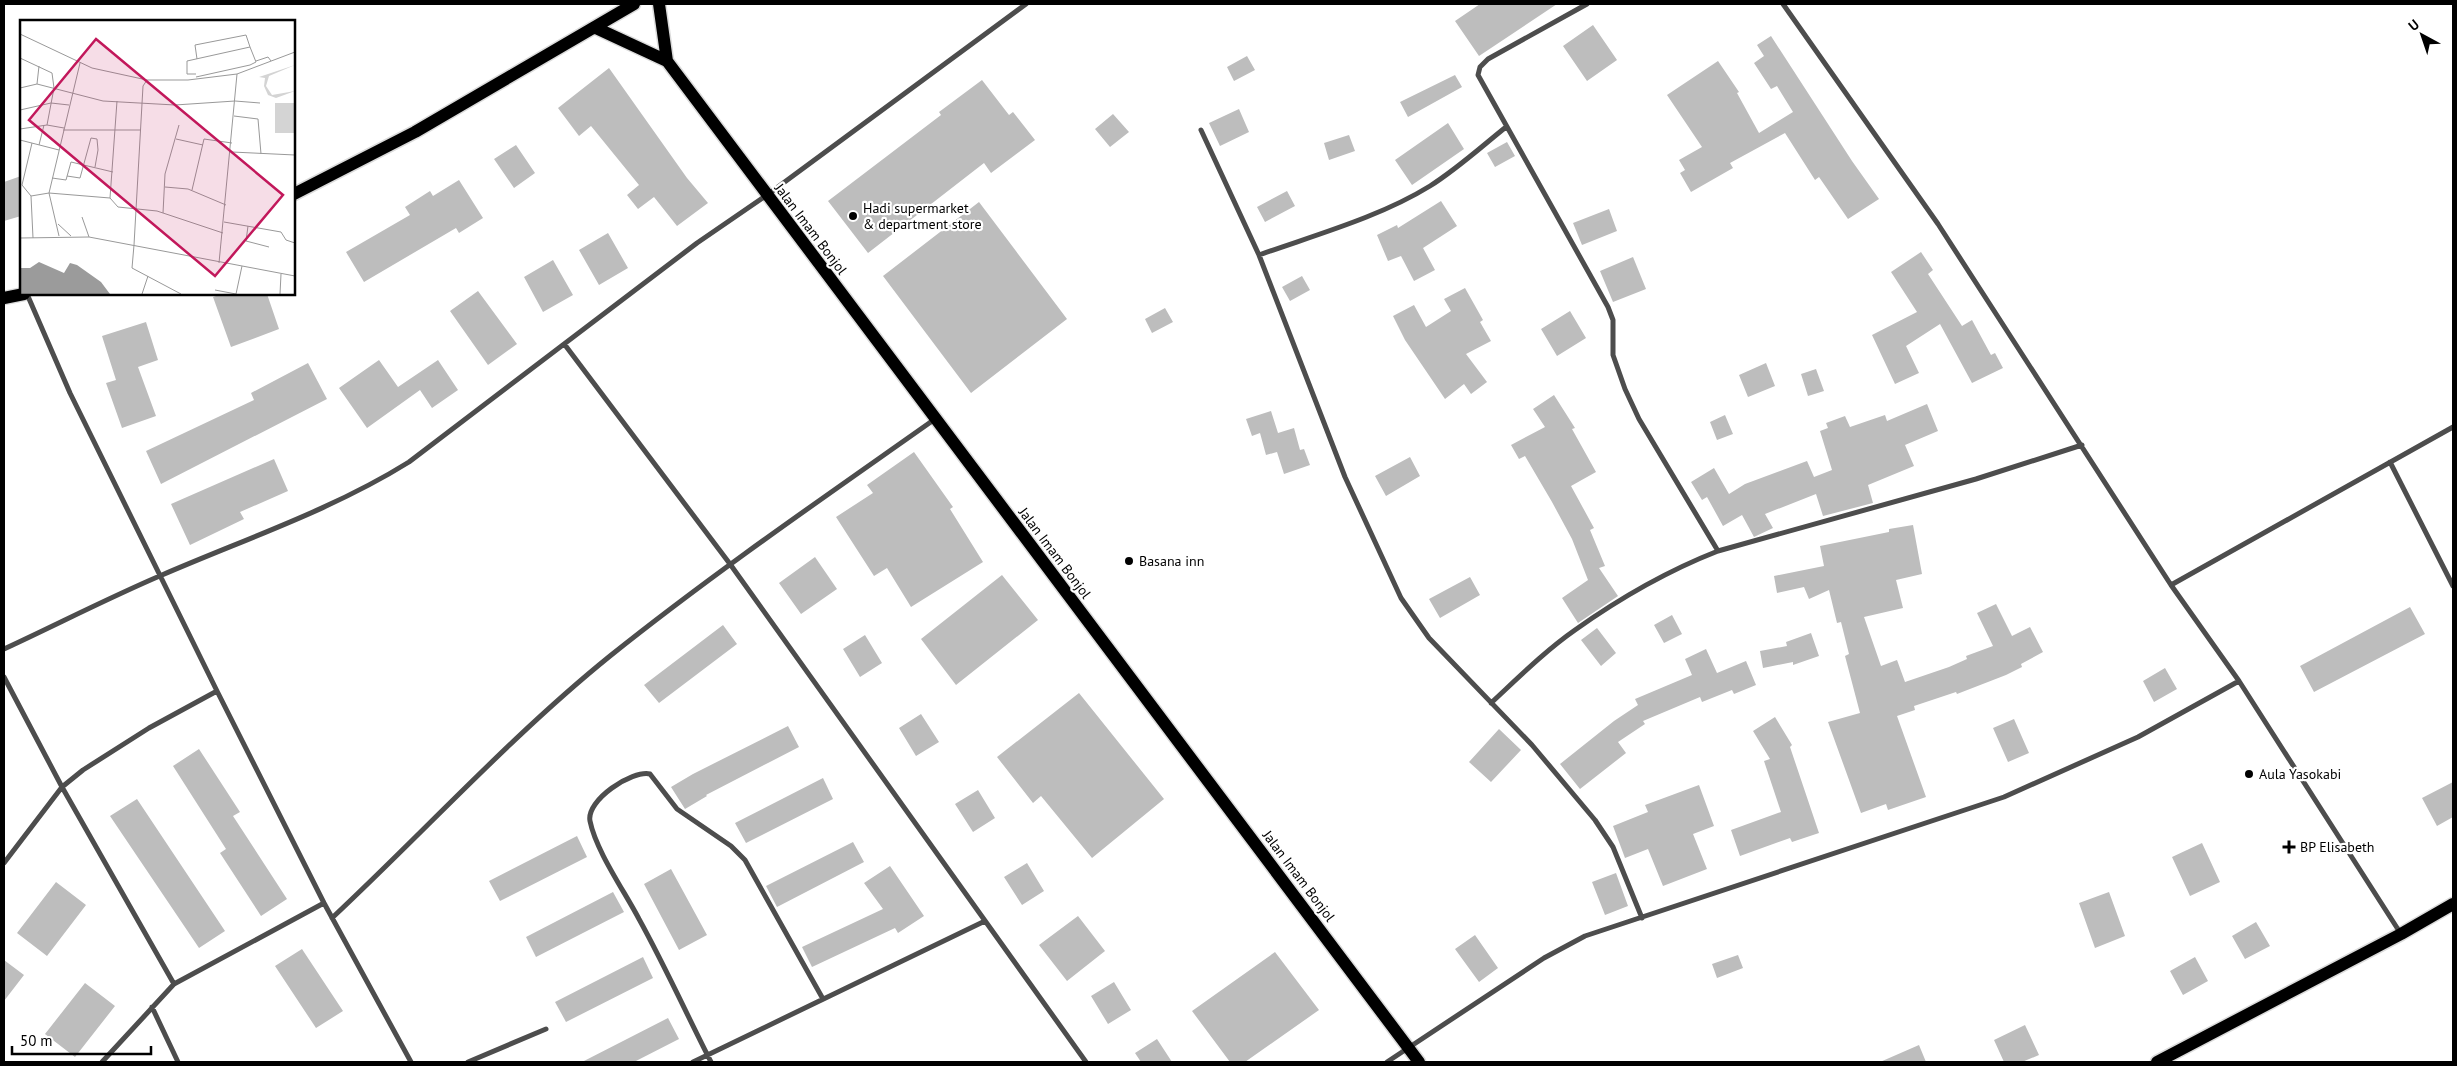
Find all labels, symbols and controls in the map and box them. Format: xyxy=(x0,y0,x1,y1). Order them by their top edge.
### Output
north arrow xyxy=(2397,10,2447,60)
text: U xyxy=(2404,15,2423,35)
inset map xyxy=(20,20,295,295)
street label: Jalan Imam Bonjol xyxy=(770,179,851,278)
place label: Hadi supermarket & department store xyxy=(863,199,982,233)
marker: Hadi supermarket & department store xyxy=(847,210,859,222)
street label: Jalan Imam Bonjol xyxy=(1014,503,1095,602)
place label: Basana inn xyxy=(1139,552,1204,570)
marker: Basana inn xyxy=(1123,555,1135,567)
place label: Aula Yasokabi xyxy=(2259,765,2341,783)
marker: Aula Yasokabi xyxy=(2243,768,2255,780)
street label: Jalan Imam Bonjol xyxy=(1258,826,1339,925)
place label: BP Elisabeth xyxy=(2300,838,2374,856)
marker: BP Elisabeth xyxy=(2282,840,2296,854)
scale bar xyxy=(12,1024,151,1056)
text: 50 m xyxy=(20,1031,53,1050)

